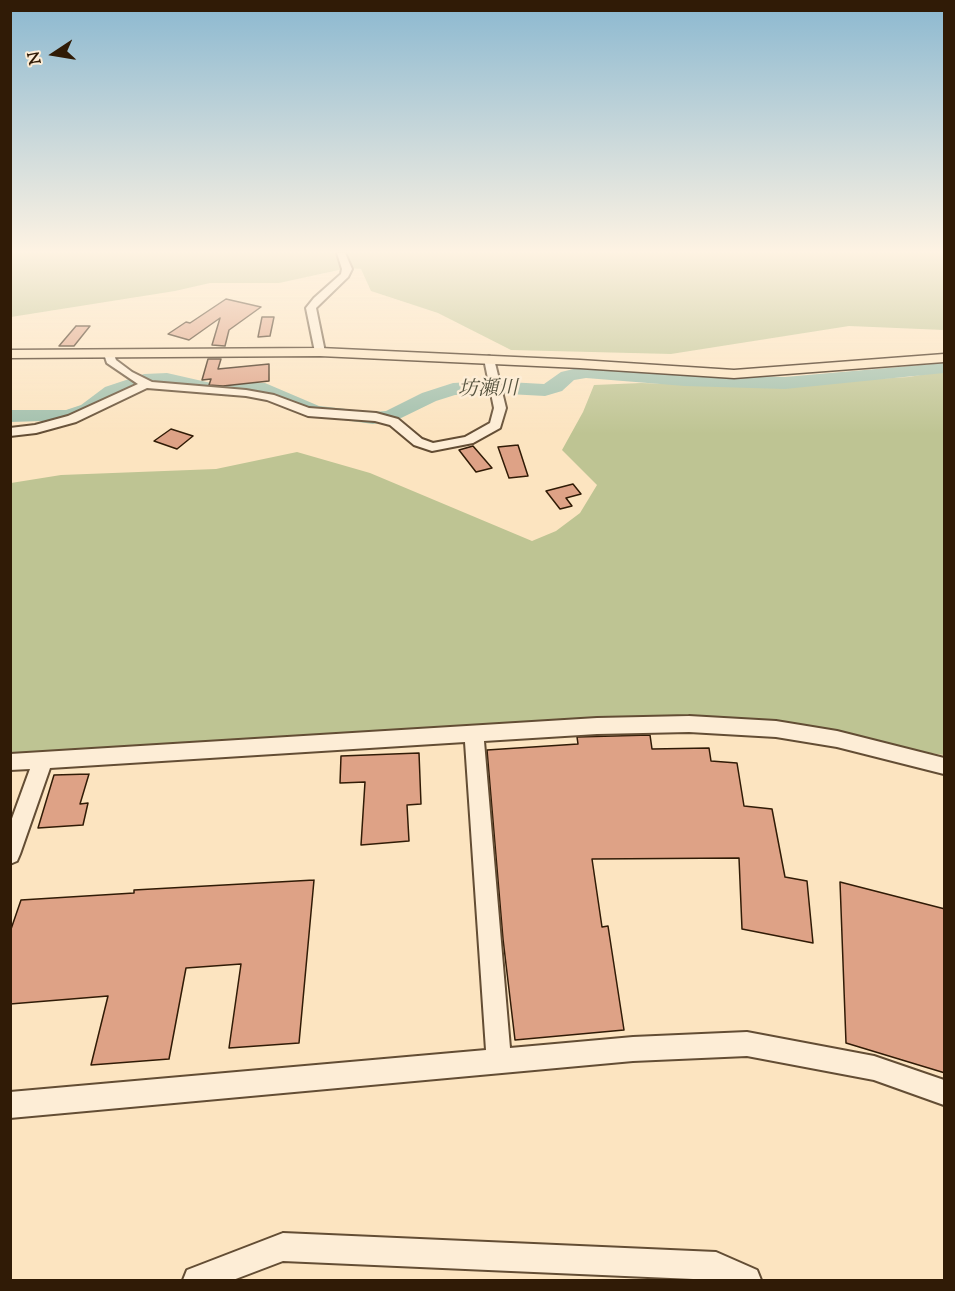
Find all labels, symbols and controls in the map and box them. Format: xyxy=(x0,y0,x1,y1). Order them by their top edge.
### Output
north arrow xyxy=(24,24,84,84)
text: N xyxy=(23,49,48,66)
water label: 坊瀬川 xyxy=(458,378,518,404)

